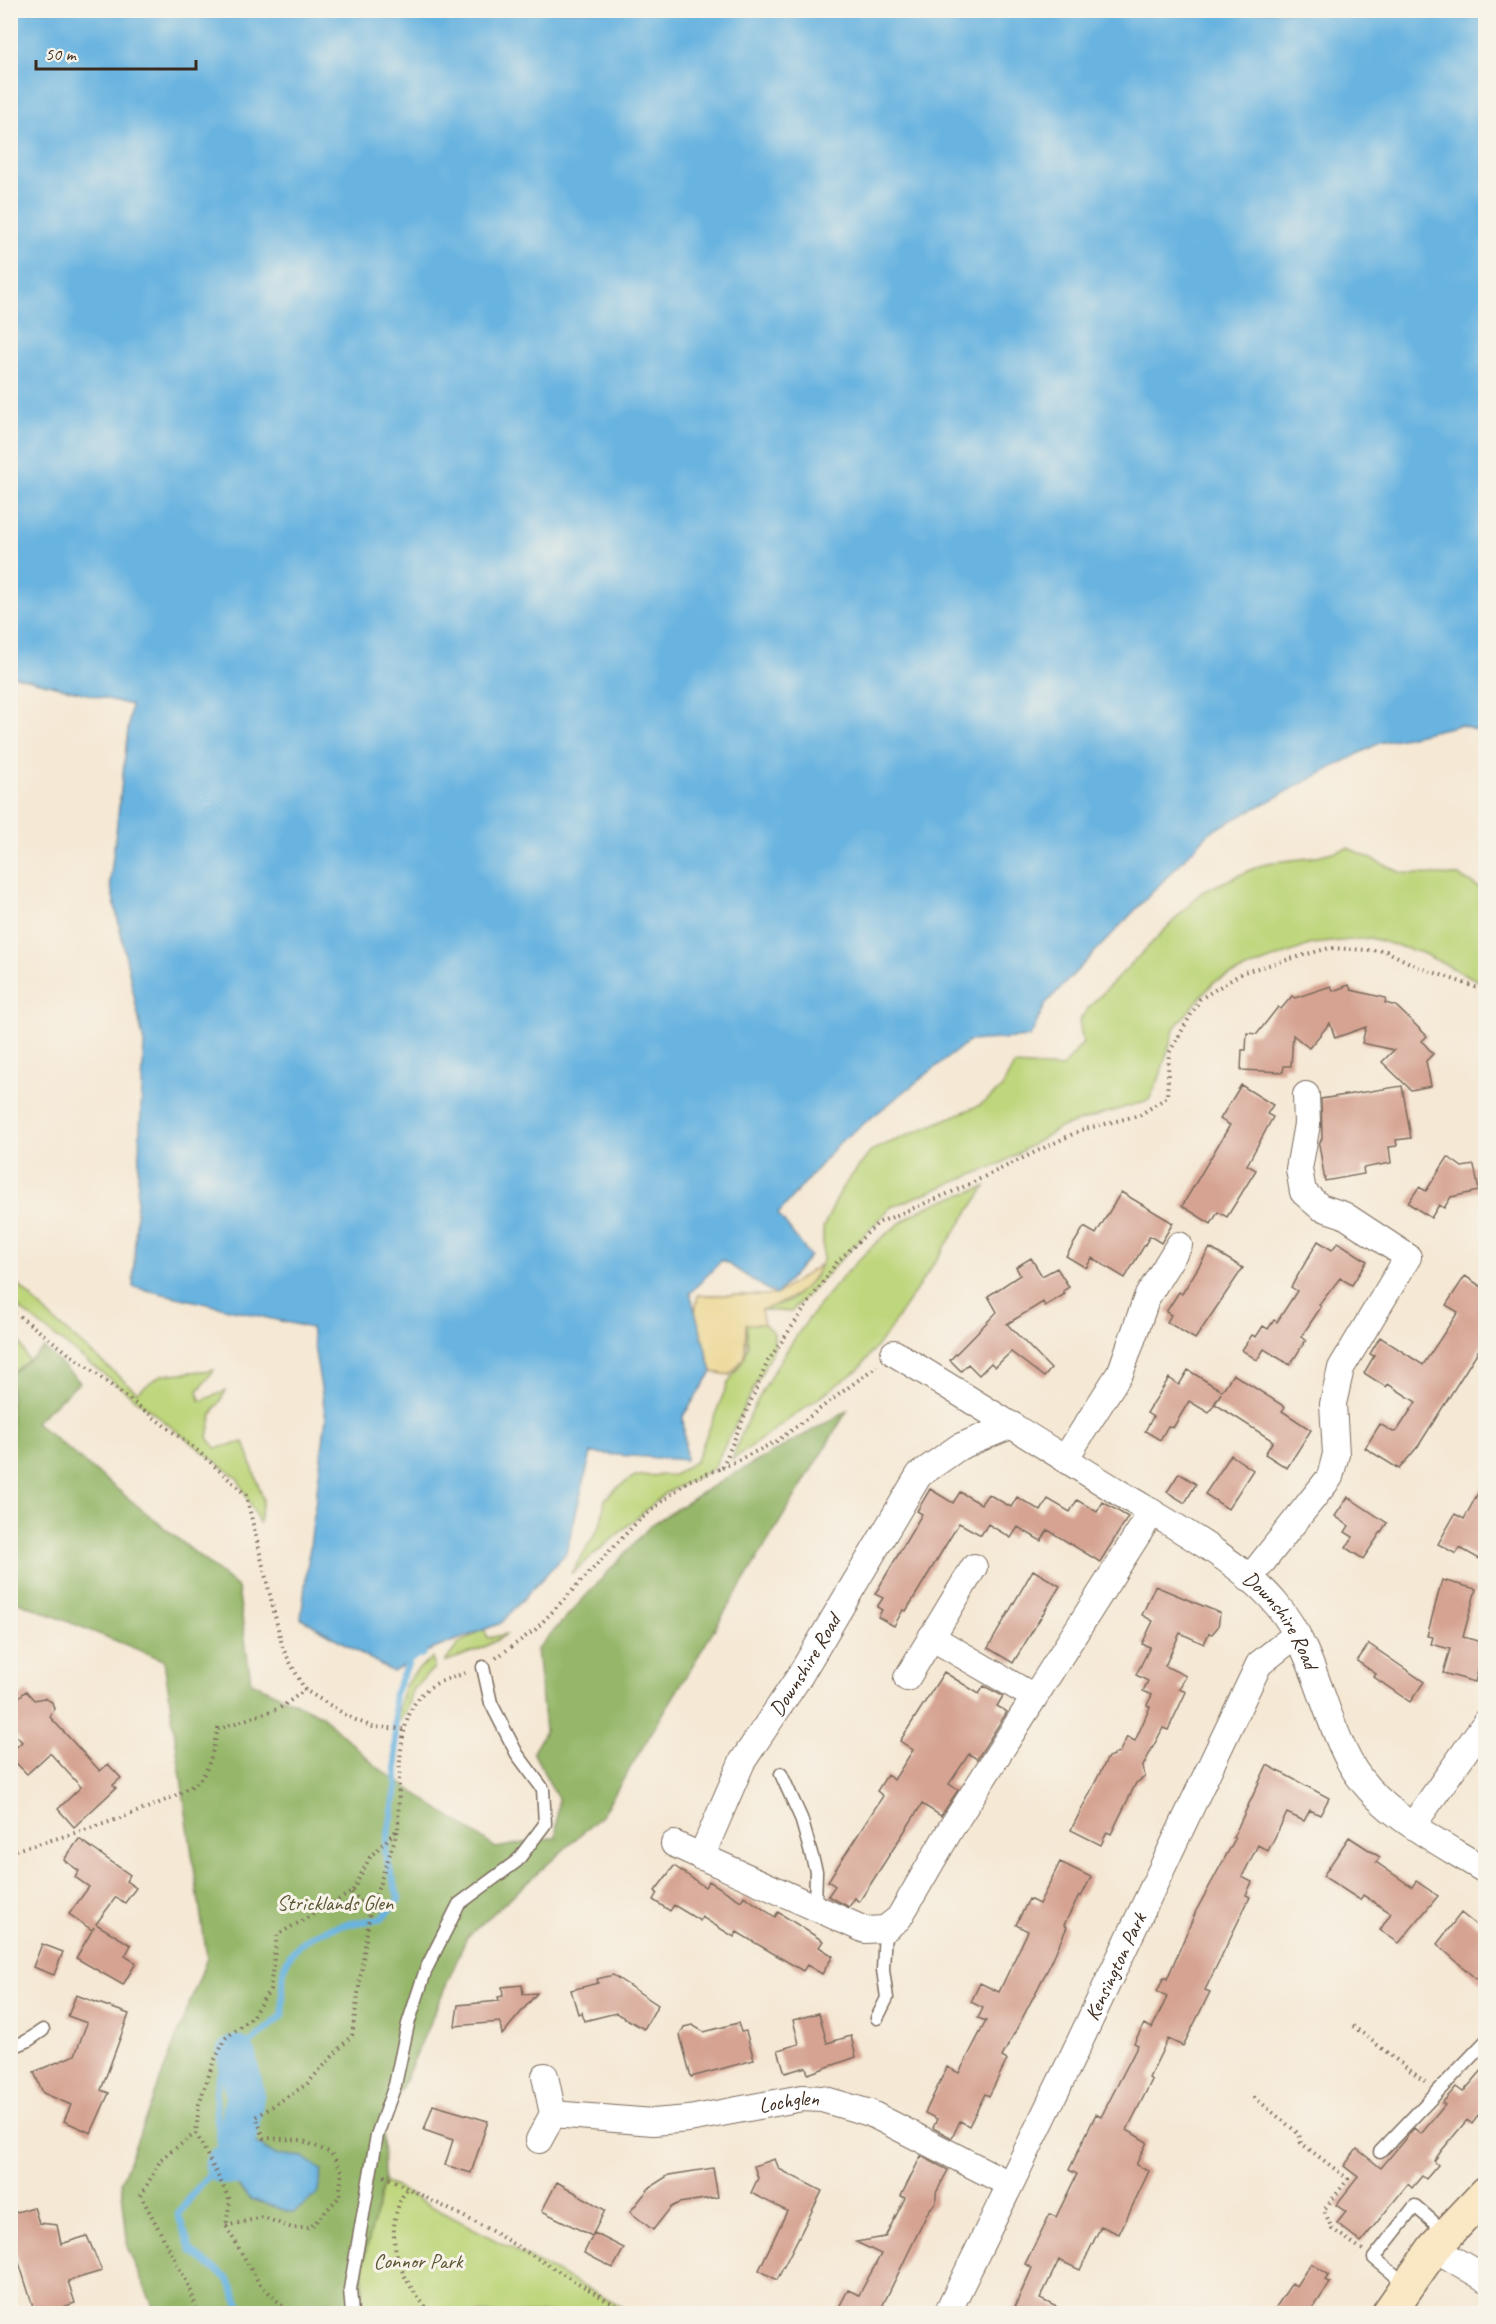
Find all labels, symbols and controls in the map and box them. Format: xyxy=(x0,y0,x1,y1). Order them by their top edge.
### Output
scale bar xyxy=(36,33,196,71)
text: 50 m xyxy=(45,43,78,65)
street label: Downshire Road xyxy=(1238,1565,1325,1675)
street label: Downshire Road xyxy=(763,1607,848,1721)
park label: Stricklands Glen xyxy=(277,1890,394,1916)
street label: Kensington Park xyxy=(1079,1907,1153,2025)
street label: Lochglen xyxy=(757,2084,820,2119)
park label: Connor Park xyxy=(373,2248,464,2274)

